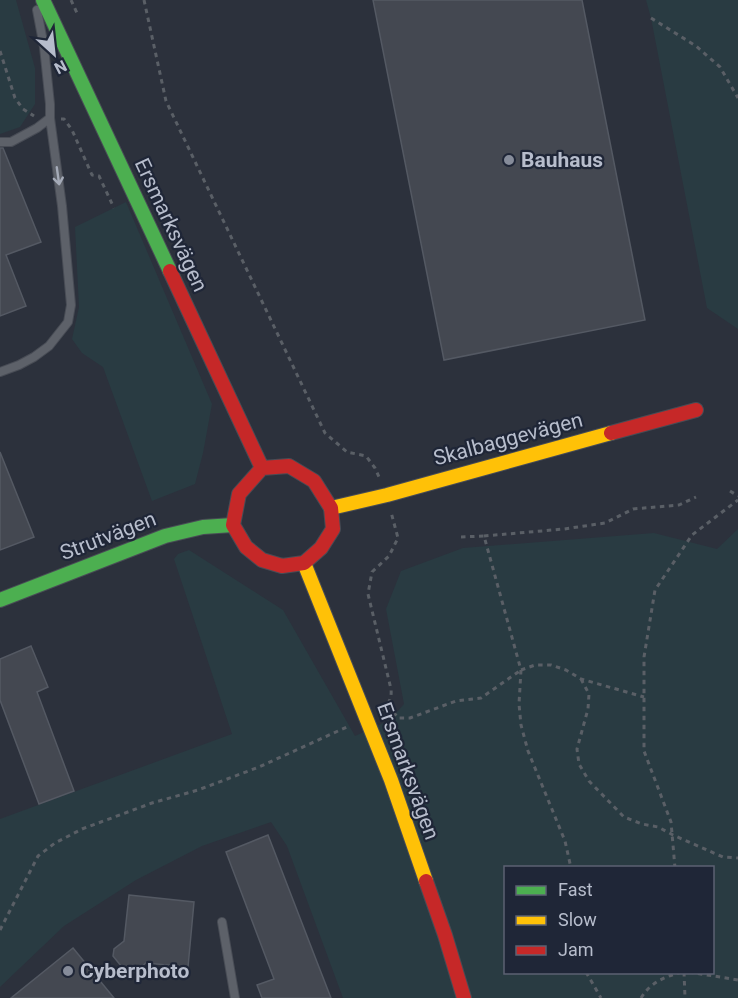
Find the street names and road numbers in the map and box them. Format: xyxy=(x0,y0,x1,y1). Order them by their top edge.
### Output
street label: Ersmarksvägen xyxy=(130,155,212,295)
street label: Skalbaggevägen xyxy=(431,408,585,470)
street label: Strutvägen xyxy=(57,507,159,565)
street label: Ersmarksvägen xyxy=(372,699,444,843)

